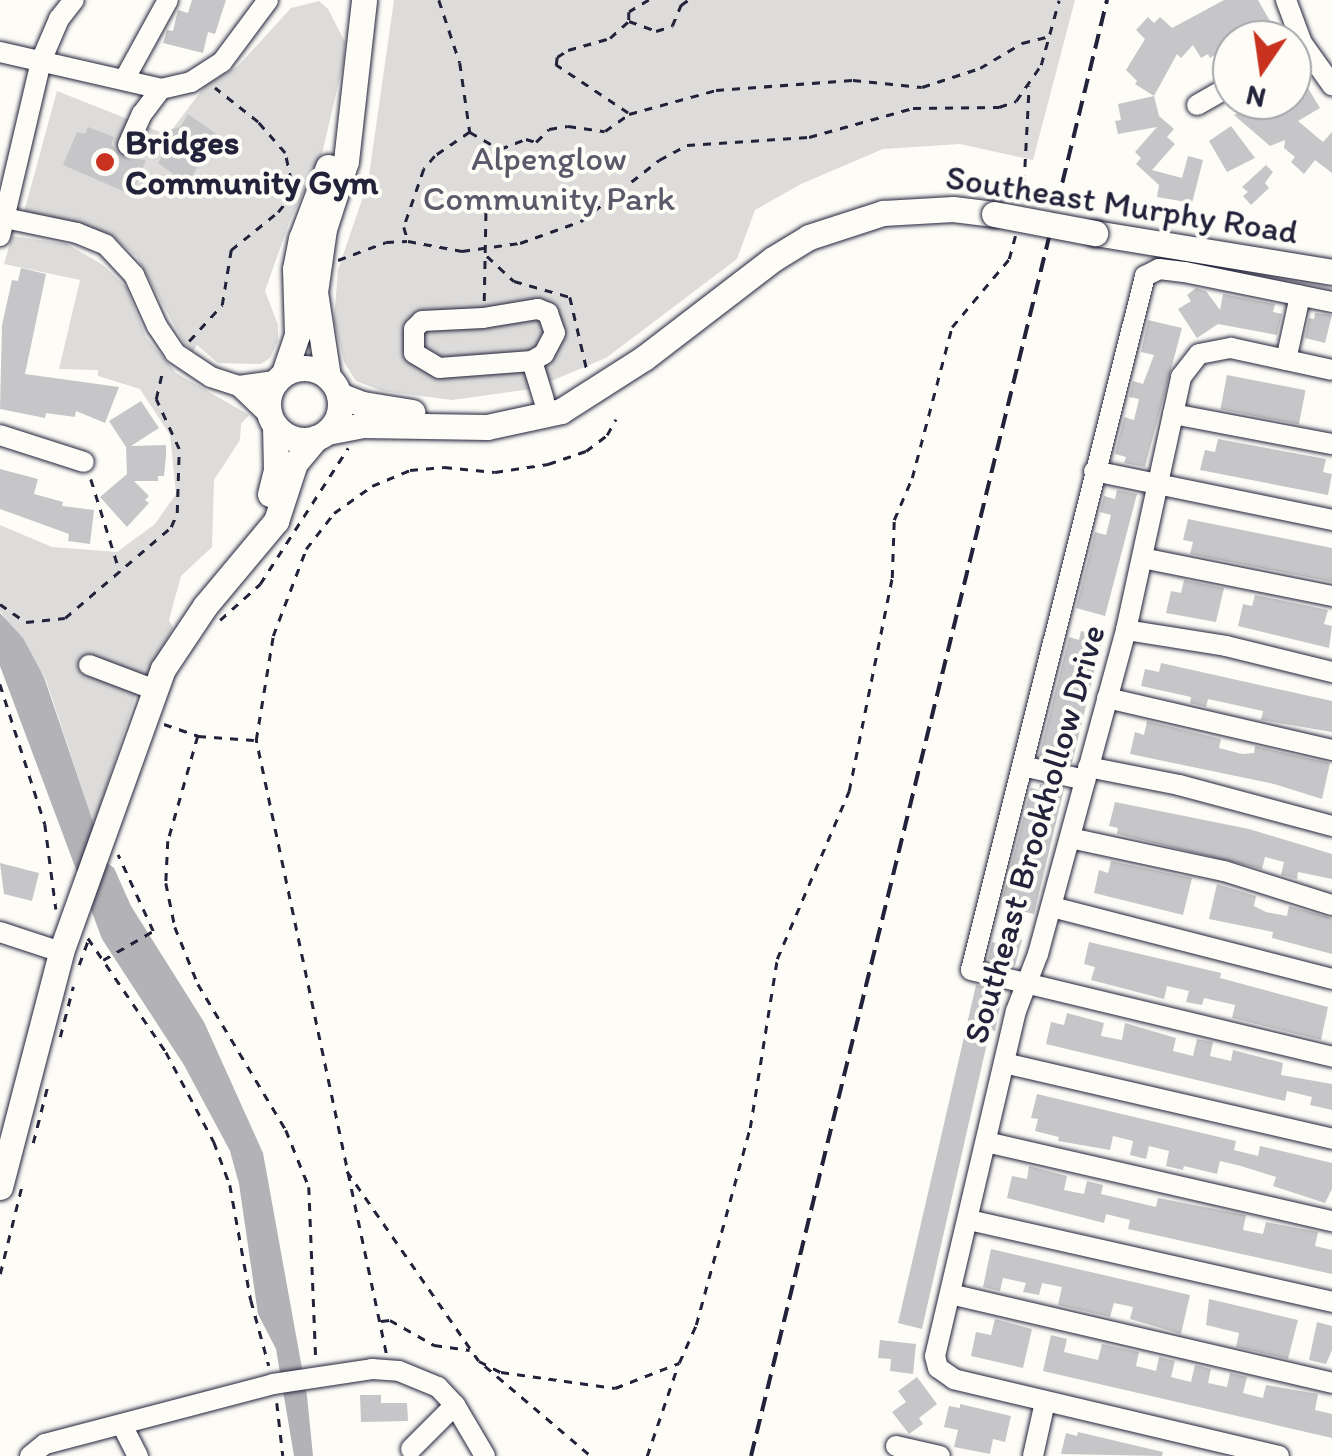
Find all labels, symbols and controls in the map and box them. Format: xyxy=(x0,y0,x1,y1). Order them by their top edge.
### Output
north arrow xyxy=(1212,20,1312,120)
text: N xyxy=(1243,79,1269,116)
place label: Bridges Community Gym xyxy=(125,121,377,203)
park label: Alpenglow Community Park xyxy=(423,137,675,219)
marker: Bridges Community Gym xyxy=(94,151,116,173)
street label: Southeast Murphy Road xyxy=(943,155,1301,253)
street label: Southeast Brookhollow Drive xyxy=(954,619,1114,1049)

